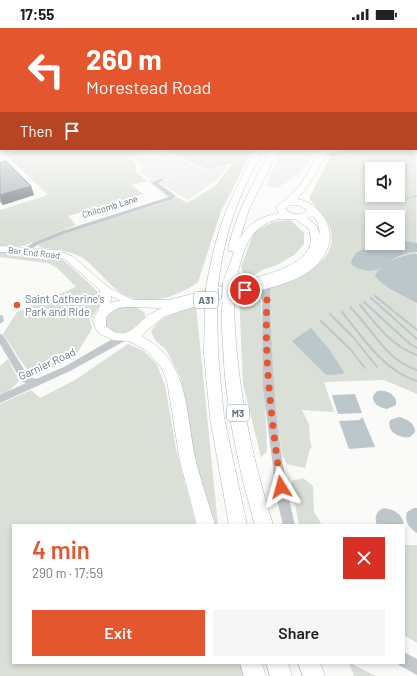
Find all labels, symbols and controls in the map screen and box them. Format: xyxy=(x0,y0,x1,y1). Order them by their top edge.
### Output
text: 17:55 xyxy=(20,5,54,23)
text: 260 m xyxy=(86,42,162,76)
icon: left xyxy=(20,44,72,96)
text: Morestead Road xyxy=(86,76,211,98)
icon: arrive xyxy=(61,120,83,142)
text: Then xyxy=(20,122,53,140)
map controls xyxy=(365,162,405,250)
button: sound xyxy=(365,162,405,202)
street label: Chilcomb Lane xyxy=(81,193,139,220)
button: layers xyxy=(365,210,405,250)
street label: Bar End Road xyxy=(8,244,61,261)
pin xyxy=(228,273,262,307)
icon: arrive xyxy=(234,279,256,301)
place label: Saint Catherine's Park and Ride xyxy=(25,292,105,318)
road number: A31 xyxy=(194,292,218,308)
marker: Saint Catherine's Park and Ride xyxy=(12,300,22,310)
street label: Garnier Road xyxy=(16,345,77,382)
road number: M3 xyxy=(227,405,249,421)
position arrow xyxy=(260,466,302,508)
text: 4 min xyxy=(32,535,90,564)
button: close xyxy=(343,537,385,579)
text: 290 m · 17:59 xyxy=(32,565,103,581)
button: Exit xyxy=(32,610,205,656)
button: Share xyxy=(213,610,385,656)

